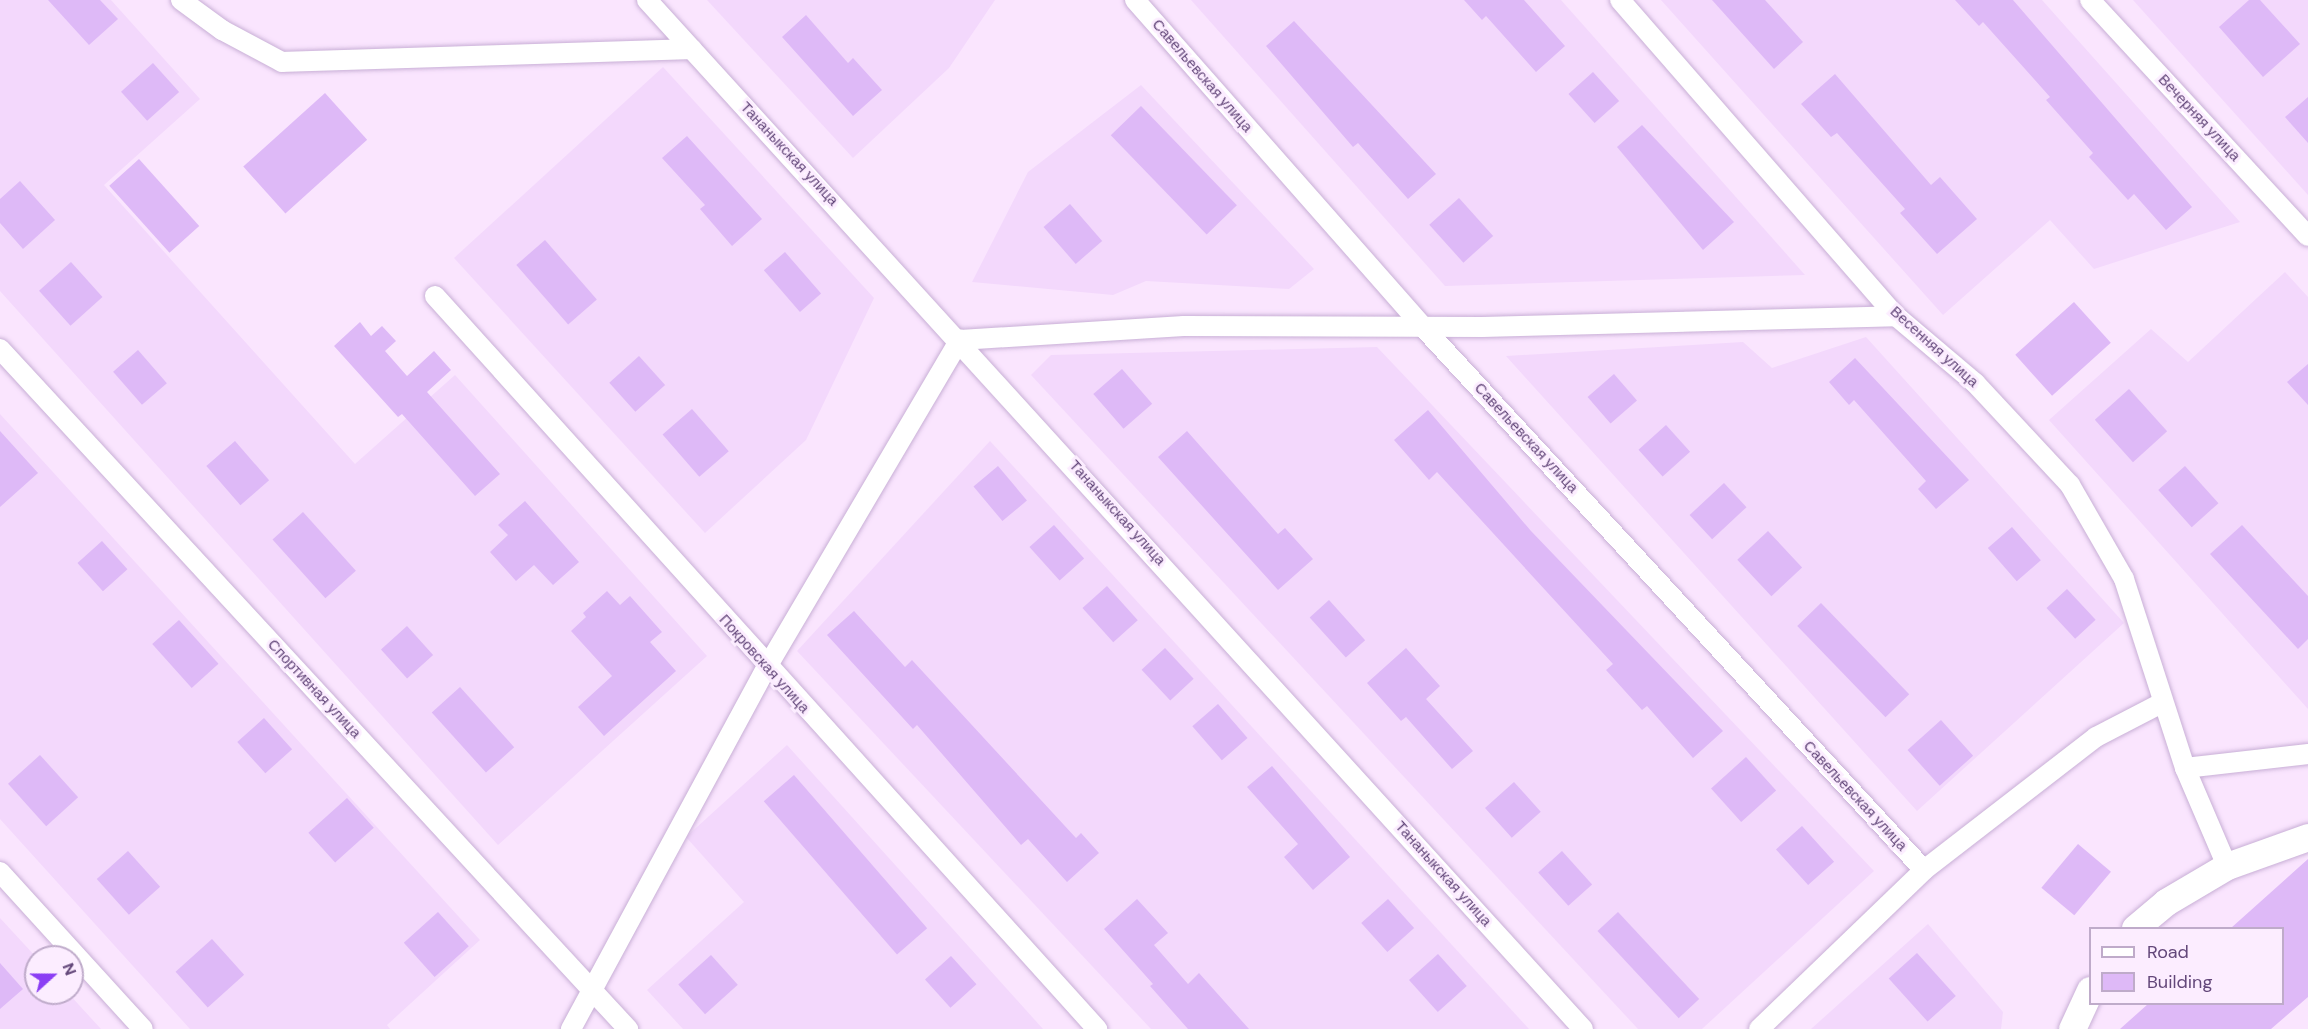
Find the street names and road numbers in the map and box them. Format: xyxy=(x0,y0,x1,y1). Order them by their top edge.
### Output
street label: Савельевская улица xyxy=(1148,16,1256,136)
street label: Вечерняя улица xyxy=(2154,71,2244,165)
street label: Тананыкская улица xyxy=(736,98,842,210)
street label: Весенняя улица xyxy=(1886,303,1982,391)
street label: Савельевская улица xyxy=(1470,379,1582,497)
street label: Тананыкская улица xyxy=(1065,457,1169,569)
street label: Покровская улица xyxy=(715,611,813,717)
street label: Спортивная улица xyxy=(264,636,364,742)
street label: Савельевская улица xyxy=(1799,737,1911,855)
street label: Тананыкская улица xyxy=(1391,818,1495,930)

